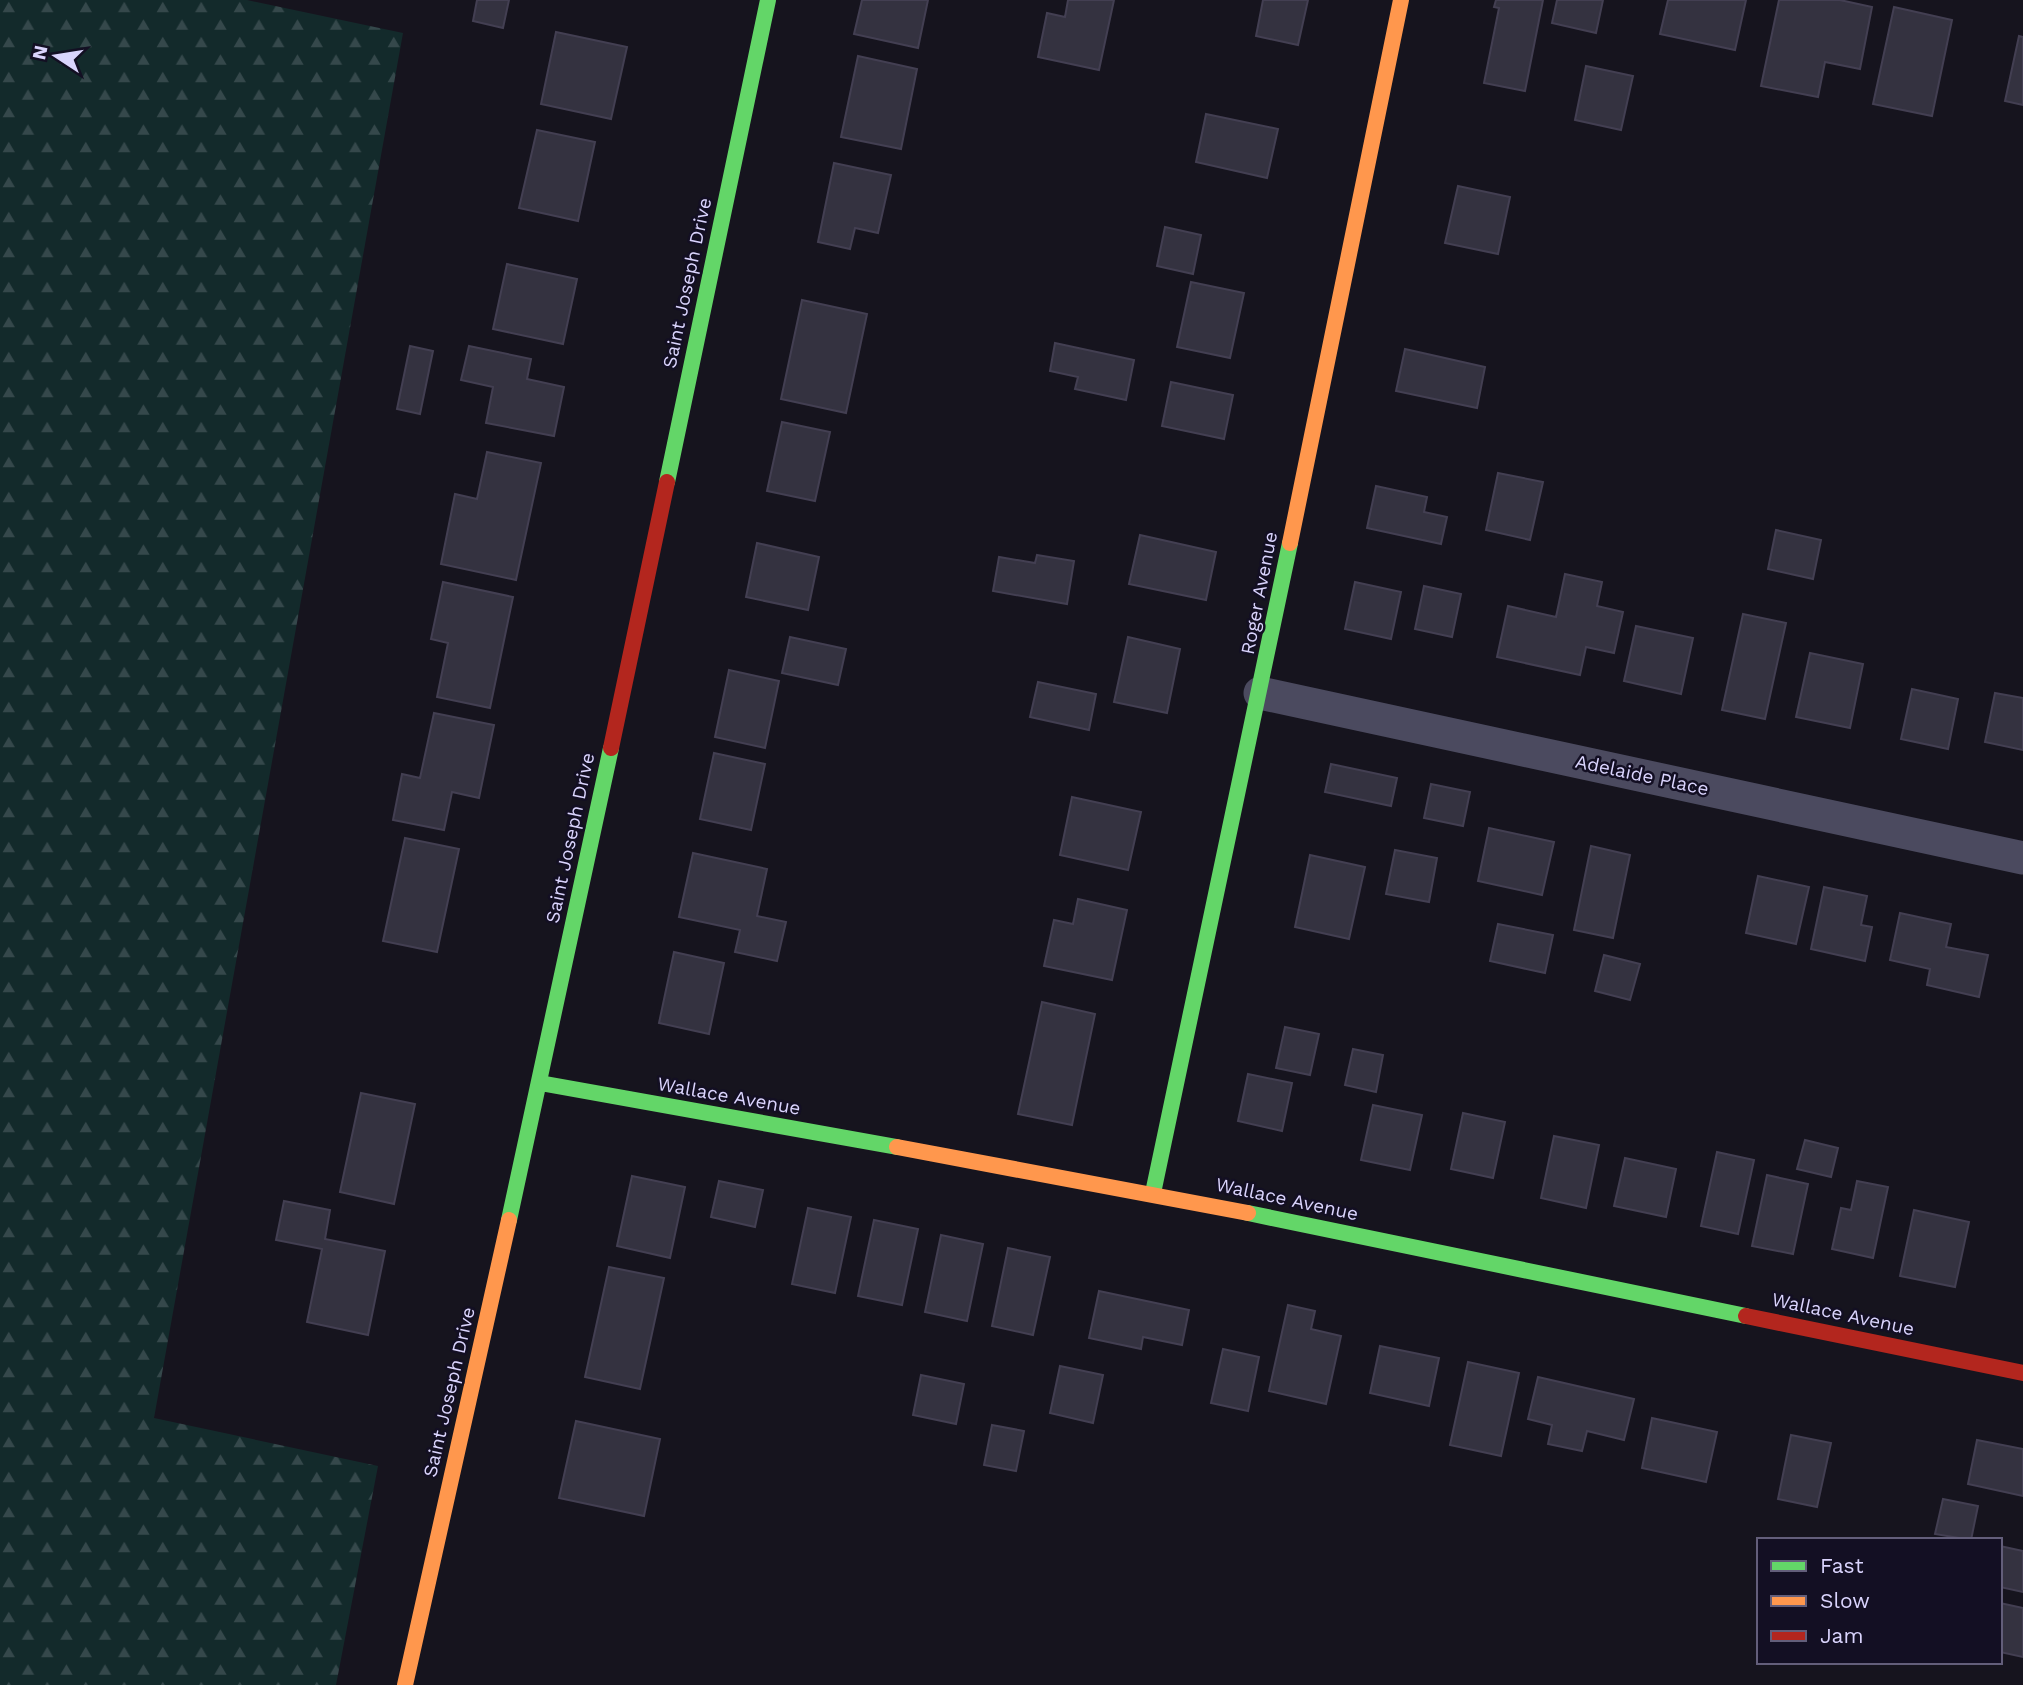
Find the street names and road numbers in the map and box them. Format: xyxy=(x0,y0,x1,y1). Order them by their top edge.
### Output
street label: Saint Joseph Drive xyxy=(658,196,716,370)
street label: Roger Avenue xyxy=(1236,529,1282,657)
street label: Adelaide Place xyxy=(1573,750,1711,800)
street label: Saint Joseph Drive xyxy=(541,751,599,925)
street label: Wallace Avenue xyxy=(656,1072,802,1120)
street label: Wallace Avenue xyxy=(1214,1173,1360,1225)
street label: Wallace Avenue xyxy=(1770,1288,1916,1340)
street label: Saint Joseph Drive xyxy=(418,1305,480,1479)

